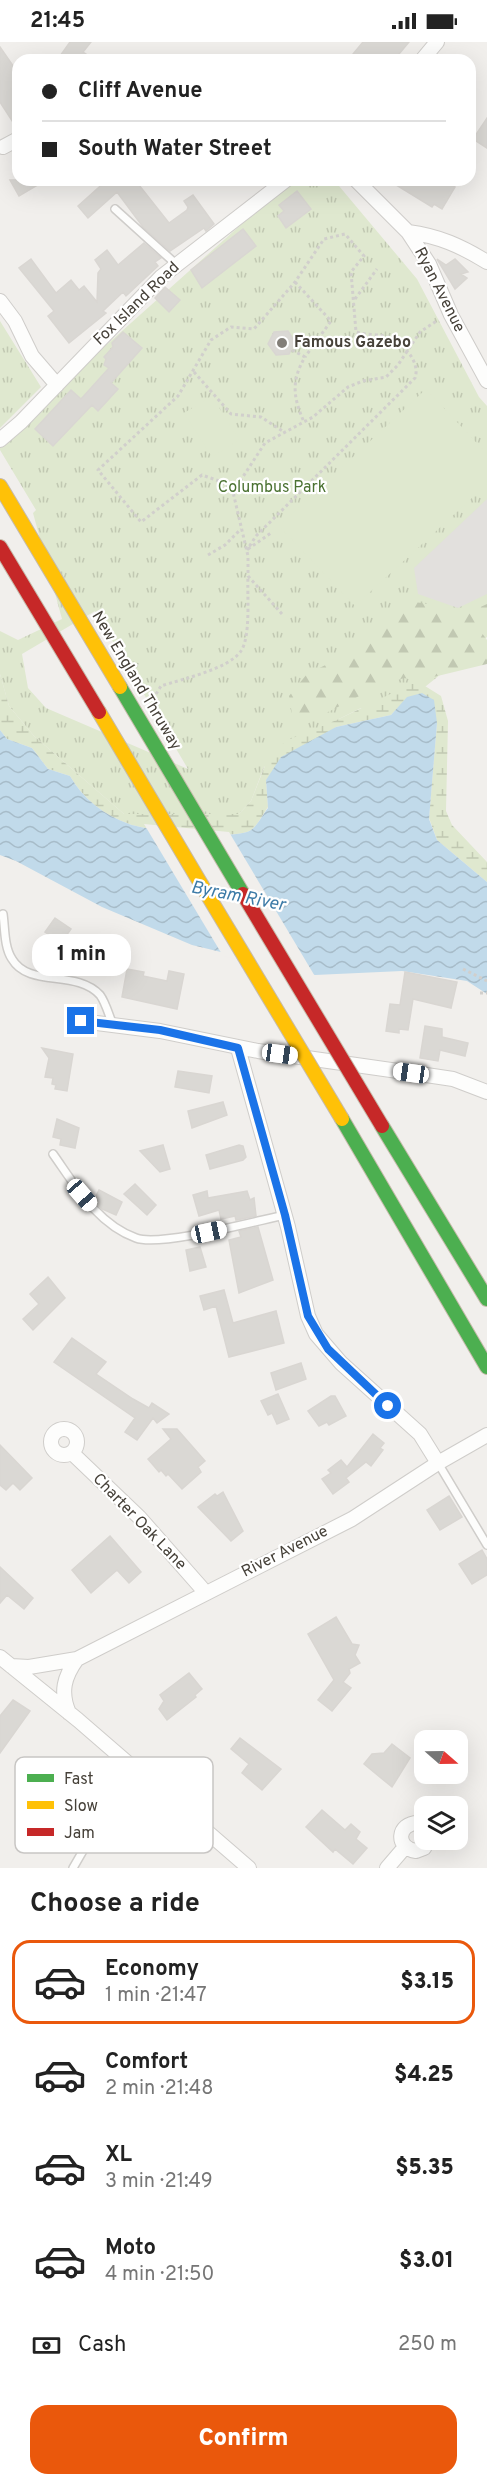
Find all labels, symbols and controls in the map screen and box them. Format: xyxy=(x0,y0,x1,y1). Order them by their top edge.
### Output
text: 21:45 xyxy=(30,8,85,35)
text: Cliff Avenue xyxy=(78,78,202,105)
text: South Water Street xyxy=(78,136,272,163)
street label: Ryan Avenue xyxy=(409,244,469,336)
street label: Fox Island Road xyxy=(90,258,184,350)
place label: Famous Gazebo xyxy=(294,333,411,353)
marker: Famous Gazebo xyxy=(275,336,289,350)
park label: Columbus Park xyxy=(218,478,326,498)
street label: New England Thruway xyxy=(87,608,185,754)
water label: Byram River xyxy=(189,877,289,918)
callout: 1 min xyxy=(32,934,130,976)
text: 1 min xyxy=(57,942,106,968)
route end xyxy=(67,1007,94,1034)
car xyxy=(261,1043,299,1065)
car xyxy=(392,1062,430,1084)
car xyxy=(63,1176,101,1214)
car xyxy=(190,1219,228,1245)
route start xyxy=(374,1392,401,1419)
street label: Charter Oak Lane xyxy=(88,1469,190,1575)
street label: River Avenue xyxy=(238,1522,332,1582)
north arrow xyxy=(414,1730,468,1784)
map controls xyxy=(414,1730,468,1850)
legend xyxy=(15,1757,213,1853)
text: Fast xyxy=(64,1770,94,1790)
button: layers xyxy=(414,1796,468,1850)
text: Slow xyxy=(64,1797,98,1817)
text: Jam xyxy=(64,1824,95,1844)
text: Choose a ride xyxy=(30,1887,200,1921)
icon: car xyxy=(33,1955,87,2009)
text: Economy xyxy=(105,1956,199,1983)
text: $3.15 xyxy=(400,1969,454,1996)
text: 1 min · 21:47 xyxy=(105,1983,207,2009)
icon: car xyxy=(33,2048,87,2102)
text: Comfort xyxy=(105,2049,188,2076)
text: $4.25 xyxy=(394,2062,454,2089)
text: 2 min · 21:48 xyxy=(105,2076,213,2102)
icon: car xyxy=(33,2141,87,2195)
text: XL xyxy=(105,2142,132,2169)
text: $5.35 xyxy=(395,2155,454,2182)
text: 3 min · 21:49 xyxy=(105,2169,213,2195)
icon: car xyxy=(33,2234,87,2288)
text: Moto xyxy=(105,2235,156,2262)
text: $3.01 xyxy=(399,2248,454,2275)
text: 4 min · 21:50 xyxy=(105,2262,214,2288)
icon: cash xyxy=(30,2329,63,2362)
text: Cash xyxy=(78,2332,127,2359)
text: 250 m xyxy=(398,2332,457,2358)
button: Confirm xyxy=(30,2405,457,2474)

